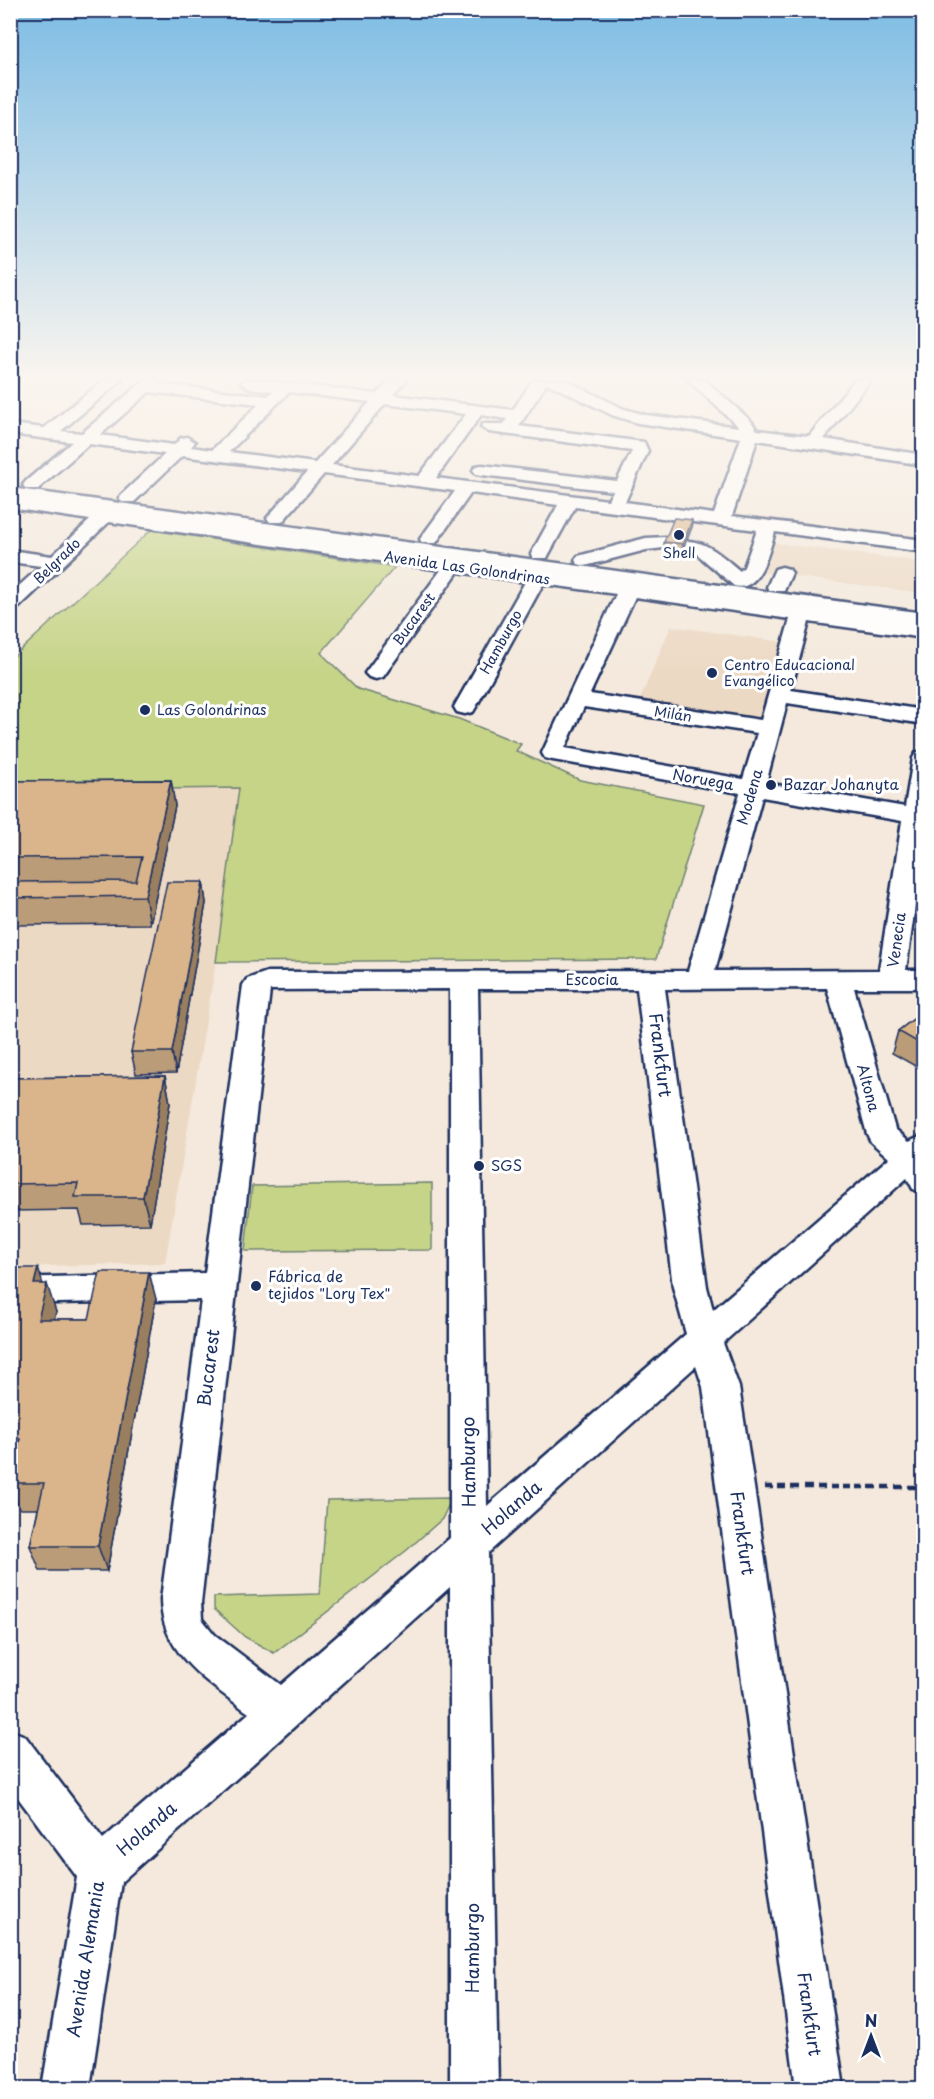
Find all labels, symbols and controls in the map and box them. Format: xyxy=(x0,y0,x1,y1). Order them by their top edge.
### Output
marker: Shell xyxy=(672,528,686,542)
street label: Belgrado xyxy=(28,533,85,588)
place label: Shell xyxy=(663,542,695,563)
street label: Avenida Las Golondrinas xyxy=(383,545,551,590)
street label: Bucarest xyxy=(387,588,440,649)
street label: Hamburgo xyxy=(474,606,527,678)
place label: Centro Educacional Evangélico xyxy=(724,654,855,691)
marker: Centro Educacional Evangélico xyxy=(705,666,719,680)
place label: Las Golondrinas xyxy=(157,699,266,720)
street label: Milán xyxy=(653,700,694,727)
marker: Las Golondrinas xyxy=(138,703,152,717)
street label: Noruega xyxy=(671,762,736,795)
street label: Modena xyxy=(730,765,768,827)
place label: Bazar Johanyta xyxy=(783,772,899,795)
marker: Bazar Johanyta xyxy=(764,778,778,792)
street label: Venecia xyxy=(880,910,911,969)
street label: Escocia xyxy=(565,967,619,990)
street label: Frankfurt xyxy=(643,1011,680,1098)
street label: Altona xyxy=(852,1061,887,1115)
place label: SGS xyxy=(491,1153,522,1176)
marker: SGS xyxy=(472,1159,486,1173)
place label: Fábrica de tejidos "Lory Tex" xyxy=(268,1264,390,1304)
marker: Fábrica de tejidos "Lory Tex" xyxy=(249,1279,263,1293)
street label: Bucarest xyxy=(189,1328,226,1408)
street label: Hamburgo xyxy=(453,1417,482,1508)
street label: Holanda xyxy=(475,1473,547,1541)
street label: Frankfurt xyxy=(724,1489,763,1577)
street label: Holanda xyxy=(110,1794,182,1862)
street label: Avenida Alemania xyxy=(59,1879,110,2039)
street label: Hamburgo xyxy=(458,1903,485,1993)
street label: Frankfurt xyxy=(791,1970,830,2058)
north arrow xyxy=(841,2006,901,2066)
text: N xyxy=(865,2008,877,2032)

